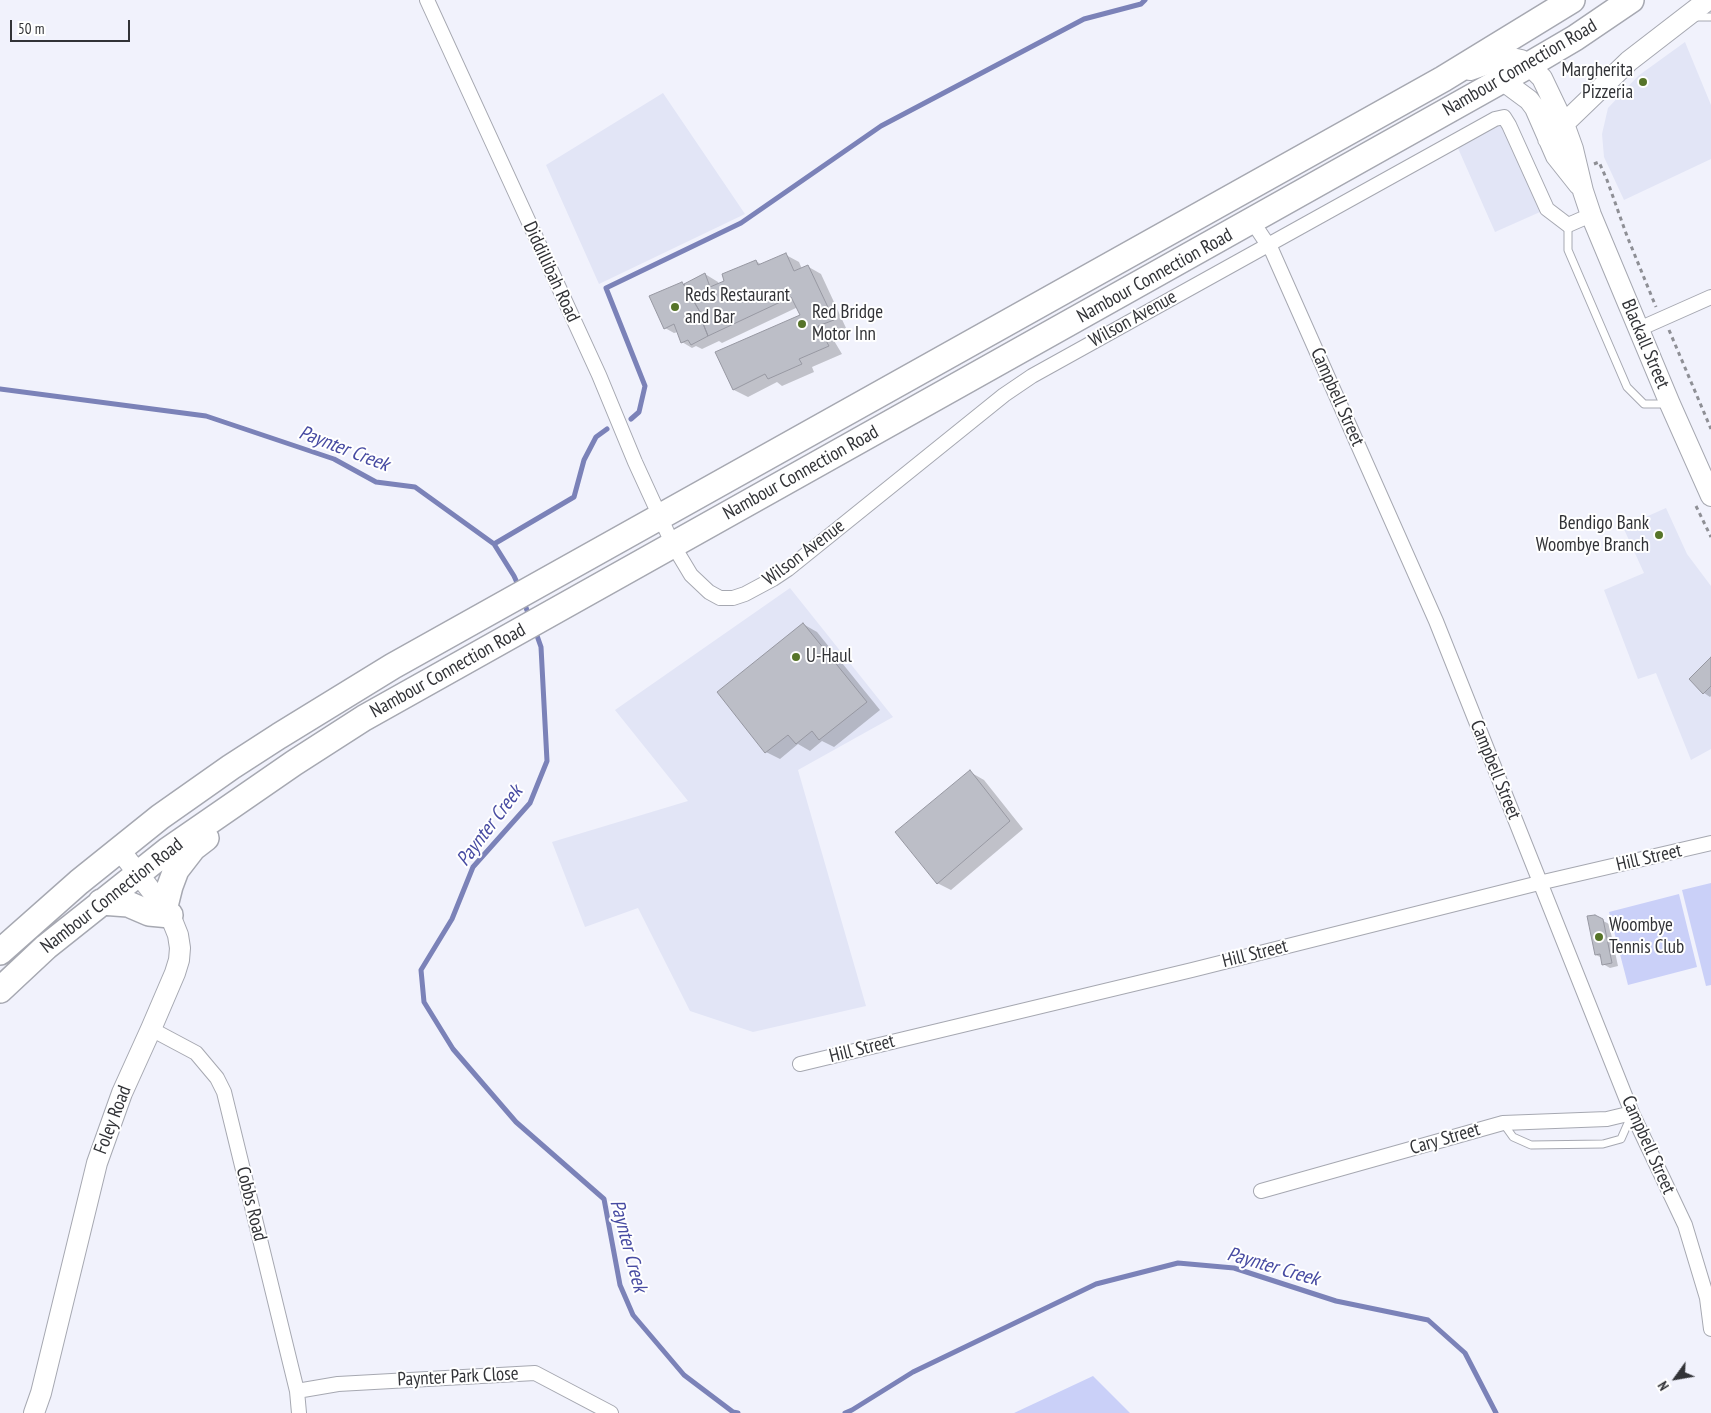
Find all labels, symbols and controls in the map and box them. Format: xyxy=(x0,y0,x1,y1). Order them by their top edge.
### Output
scale bar xyxy=(12,10,132,42)
street label: Nambour Connection Road xyxy=(1439,15,1601,121)
text: 50 m xyxy=(18,19,44,38)
place label: Margherita Pizzeria xyxy=(1562,60,1633,104)
marker: Margherita Pizzeria xyxy=(1637,76,1649,88)
street label: Diddillibah Road xyxy=(518,218,584,326)
street label: Nambour Connection Road xyxy=(1073,224,1237,328)
place label: Reds Restaurant and Bar xyxy=(685,285,790,329)
street label: Wilson Avenue xyxy=(1085,286,1181,352)
street label: Blackall Street xyxy=(1616,296,1674,392)
marker: Reds Restaurant and Bar xyxy=(669,301,681,313)
place label: Red Bridge Motor Inn xyxy=(812,302,883,346)
marker: Red Bridge Motor Inn xyxy=(796,318,808,330)
street label: Campbell Street xyxy=(1305,344,1369,450)
water label: Paynter Creek xyxy=(296,421,392,477)
street label: Nambour Connection Road xyxy=(719,421,883,525)
place label: Bendigo Bank Woombye Branch xyxy=(1536,513,1649,557)
street label: Wilson Avenue xyxy=(759,515,849,591)
marker: Bendigo Bank Woombye Branch xyxy=(1653,529,1665,541)
street label: Nambour Connection Road xyxy=(366,619,530,723)
place label: U-Haul xyxy=(806,646,852,668)
marker: U-Haul xyxy=(790,651,802,663)
street label: Campbell Street xyxy=(1465,717,1525,823)
water label: Paynter Creek xyxy=(452,781,528,871)
street label: Nambour Connection Road xyxy=(36,833,188,959)
street label: Hill Street xyxy=(1614,839,1684,877)
place label: Woombye Tennis Club xyxy=(1609,915,1684,959)
marker: Woombye Tennis Club xyxy=(1593,931,1605,943)
street label: Hill Street xyxy=(1220,935,1290,973)
street label: Hill Street xyxy=(827,1030,897,1068)
street label: Foley Road xyxy=(90,1082,136,1158)
street label: Campbell Street xyxy=(1616,1092,1680,1198)
street label: Cary Street xyxy=(1407,1118,1483,1160)
street label: Cobbs Road xyxy=(231,1164,271,1244)
water label: Paynter Creek xyxy=(604,1197,652,1295)
water label: Paynter Creek xyxy=(1224,1242,1322,1292)
north arrow xyxy=(1651,1353,1701,1403)
street label: Paynter Park Close xyxy=(397,1362,519,1392)
text: N xyxy=(1654,1378,1673,1394)

